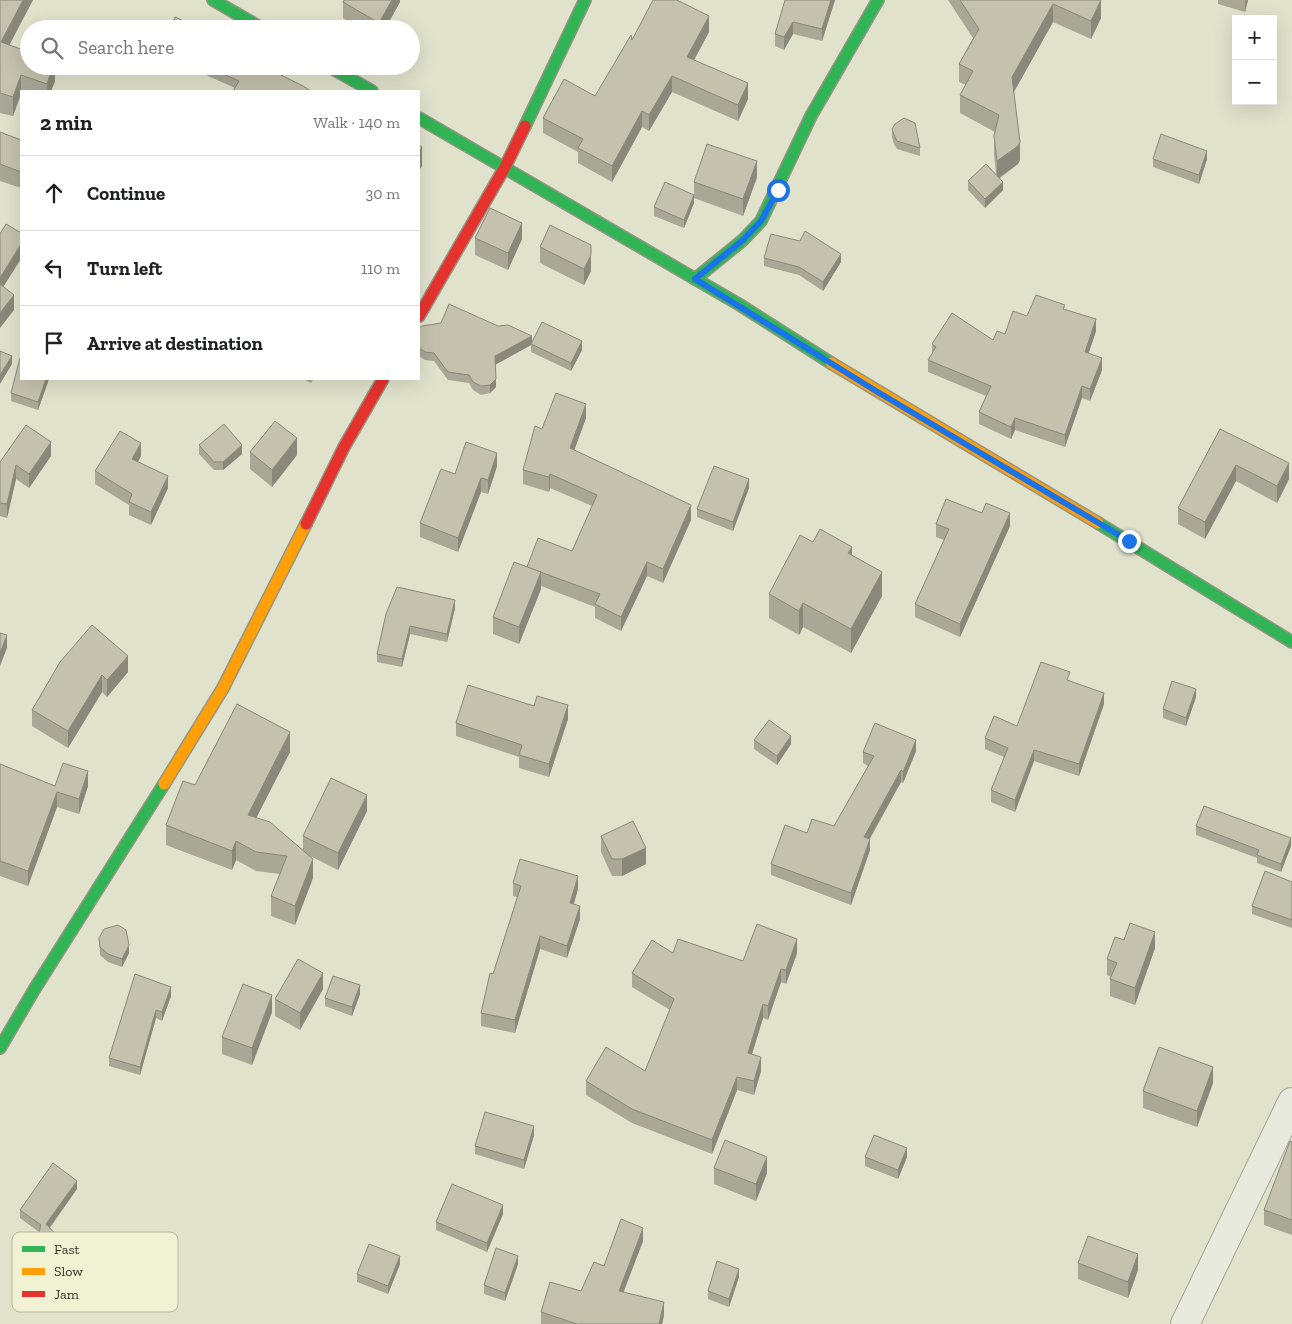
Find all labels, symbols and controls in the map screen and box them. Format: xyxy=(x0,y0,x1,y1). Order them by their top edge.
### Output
map controls xyxy=(1232,15,1277,105)
button: + xyxy=(1232,15,1277,60)
search box xyxy=(20,20,420,75)
icon: search xyxy=(38,34,66,62)
text: Search here xyxy=(78,36,174,59)
button: − xyxy=(1232,60,1277,105)
text: 2 min xyxy=(40,110,92,135)
text: Walk · 140 m xyxy=(313,113,400,132)
icon: ahead xyxy=(40,179,68,207)
route start xyxy=(767,179,790,202)
text: Continue xyxy=(87,182,165,205)
text: 30 m xyxy=(366,184,400,203)
icon: left xyxy=(40,254,68,282)
text: Turn left xyxy=(87,257,162,280)
text: 110 m xyxy=(361,259,400,278)
icon: arrive xyxy=(40,329,68,357)
text: Arrive at destination xyxy=(87,332,263,355)
route end xyxy=(1118,530,1141,553)
legend xyxy=(12,1232,178,1312)
text: Fast xyxy=(54,1241,81,1258)
text: Slow xyxy=(54,1263,83,1280)
text: Jam xyxy=(54,1286,79,1303)

